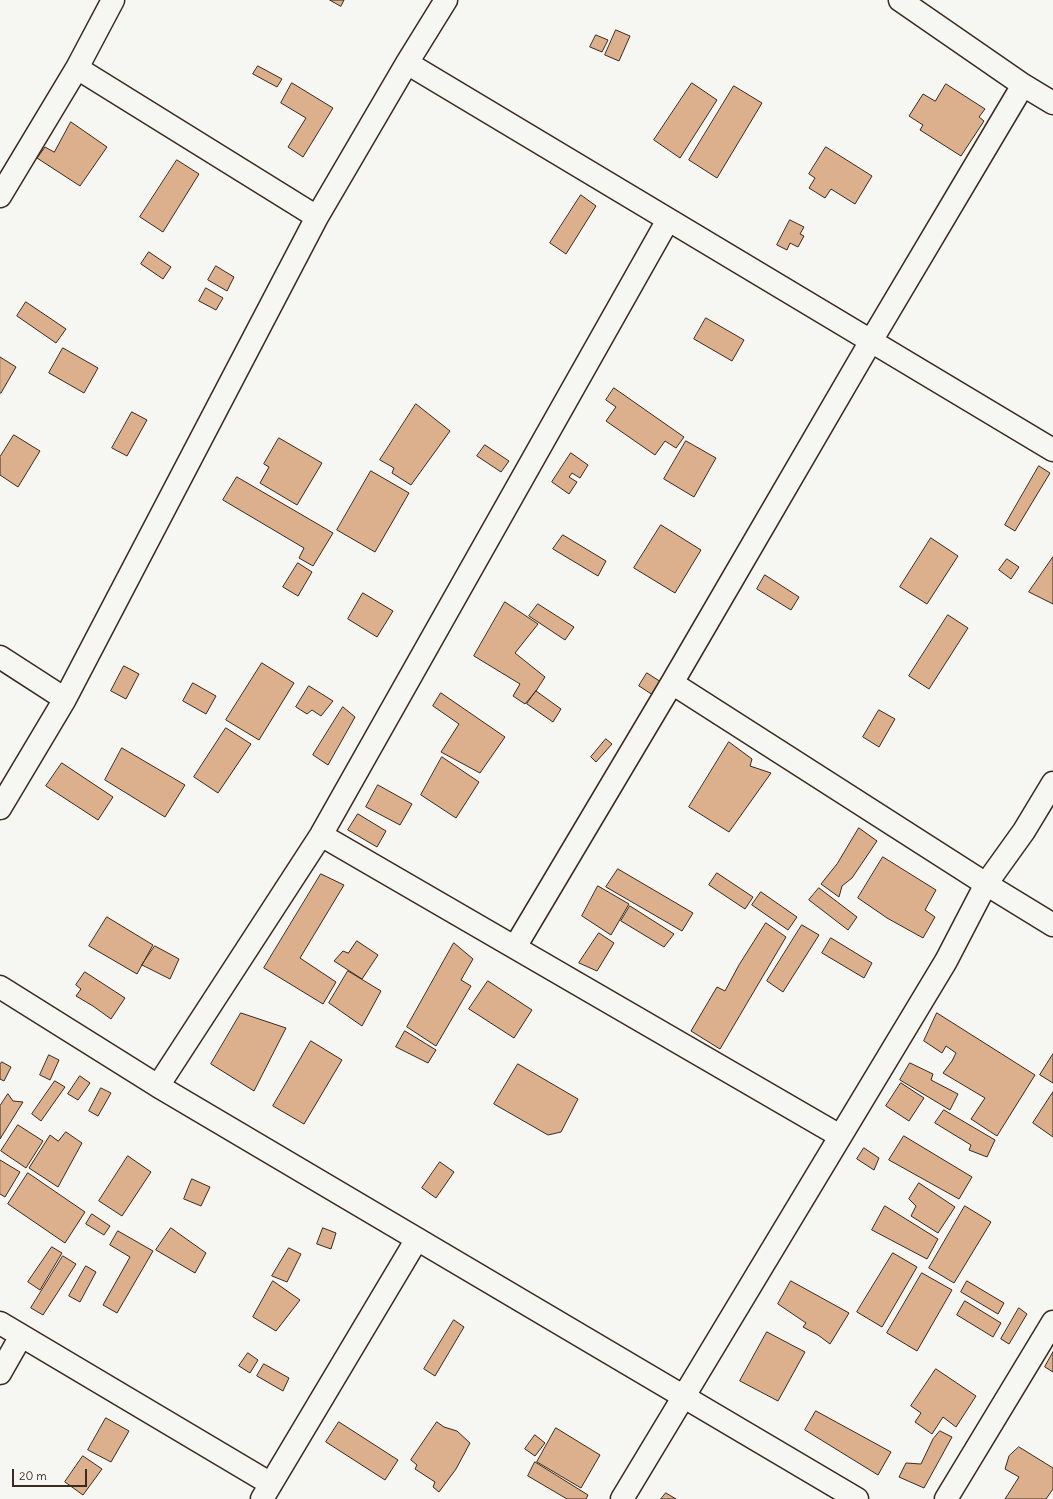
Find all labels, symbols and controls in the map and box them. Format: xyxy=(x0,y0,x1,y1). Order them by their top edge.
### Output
scale bar xyxy=(14,1461,89,1487)
text: 20 m xyxy=(19,1468,47,1483)

